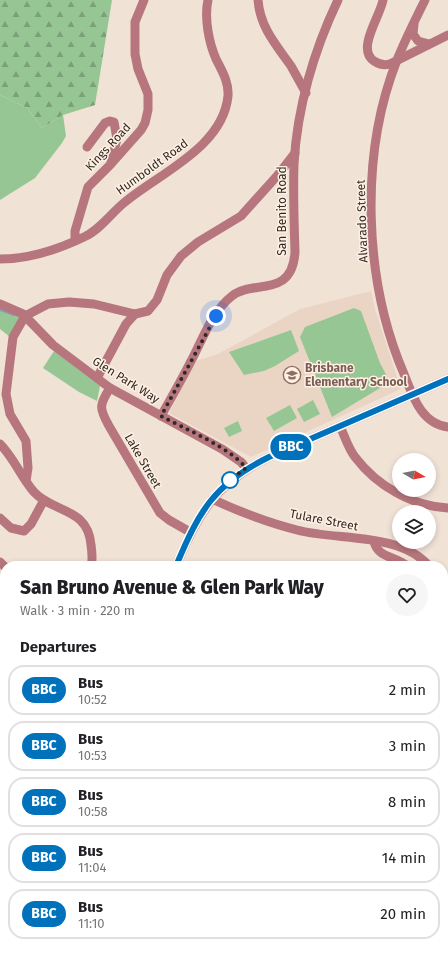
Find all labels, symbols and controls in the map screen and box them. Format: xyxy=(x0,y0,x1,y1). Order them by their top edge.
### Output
street label: Kings Road xyxy=(82,120,134,174)
street label: Humboldt Road xyxy=(113,136,191,198)
street label: San Benito Road xyxy=(275,166,289,256)
street label: Alvarado Street xyxy=(354,179,370,263)
your location xyxy=(206,306,226,326)
street label: Glen Park Way xyxy=(90,354,162,406)
place label: Brisbane Elementary School xyxy=(305,361,408,389)
school or university icon: Brisbane Elementary School xyxy=(282,365,302,385)
street label: Lake Street xyxy=(122,431,165,491)
line badge: BBC xyxy=(268,434,314,460)
text: BBC xyxy=(278,438,304,455)
north arrow xyxy=(392,453,436,497)
map controls xyxy=(392,453,436,549)
unlabelled marker xyxy=(221,471,239,489)
button: layers xyxy=(392,505,436,549)
street label: Tulare Street xyxy=(289,507,360,534)
button: heart xyxy=(386,574,428,616)
text: San Bruno Avenue & Glen Park Way xyxy=(20,576,324,599)
text: Walk · 3 min · 220 m xyxy=(20,603,135,618)
text: Departures xyxy=(20,638,97,656)
text: Bus xyxy=(78,674,103,692)
text: BBC xyxy=(31,681,57,698)
text: 2 min xyxy=(389,681,426,699)
text: 10:52 xyxy=(78,692,107,707)
text: Bus xyxy=(78,730,103,748)
text: BBC xyxy=(31,737,57,754)
text: 3 min xyxy=(389,737,426,755)
text: 10:53 xyxy=(78,748,107,763)
text: Bus xyxy=(78,786,103,804)
text: BBC xyxy=(31,793,57,810)
text: 8 min xyxy=(388,793,426,811)
text: 10:58 xyxy=(78,804,108,819)
text: Bus xyxy=(78,842,103,860)
text: BBC xyxy=(31,849,57,866)
text: 14 min xyxy=(382,849,426,867)
text: 11:04 xyxy=(78,860,106,875)
text: Bus xyxy=(78,898,103,916)
text: BBC xyxy=(31,905,57,922)
text: 20 min xyxy=(380,905,426,923)
text: 11:10 xyxy=(78,916,105,931)

